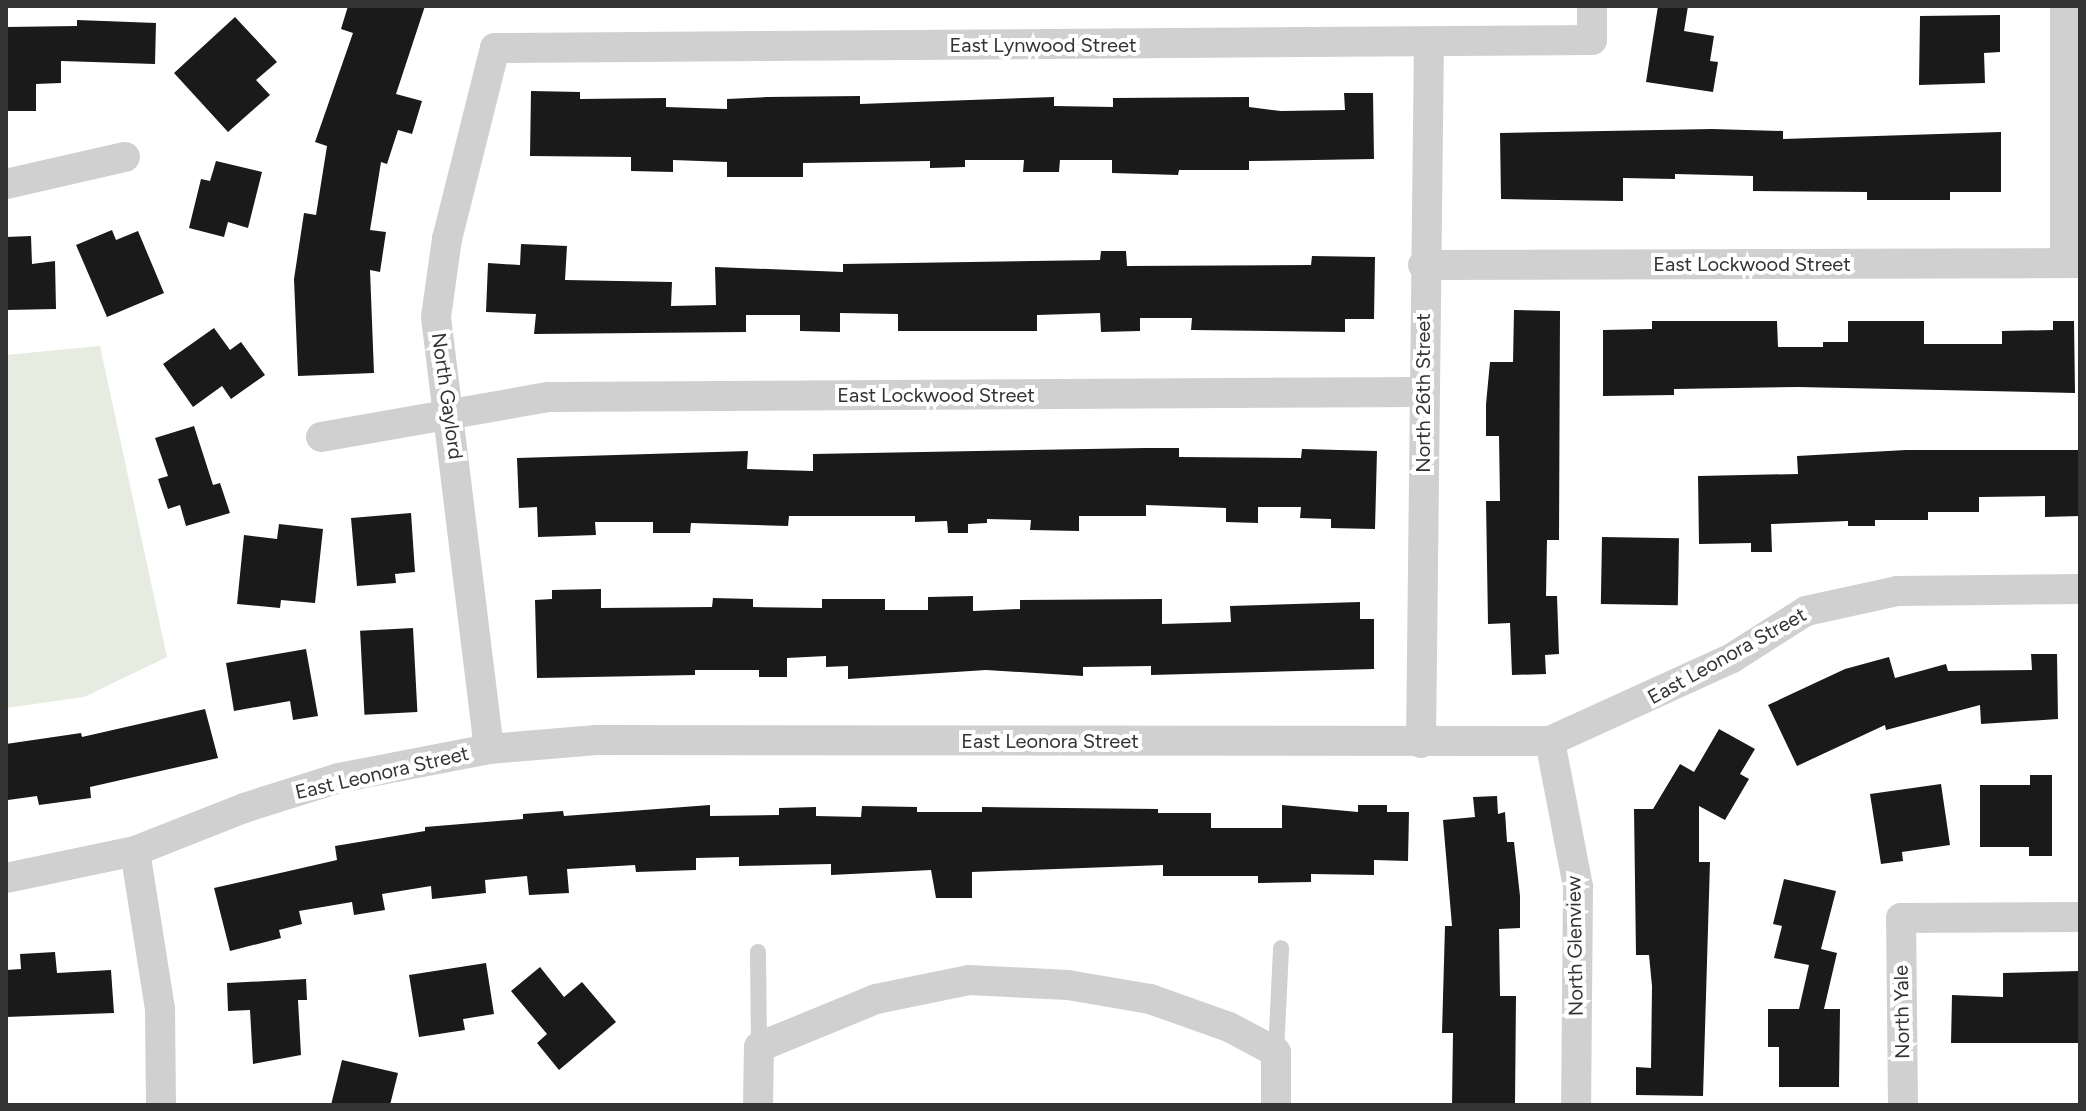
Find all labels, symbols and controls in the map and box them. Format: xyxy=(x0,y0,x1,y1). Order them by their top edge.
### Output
street label: East Lynwood Street xyxy=(950,33,1136,57)
street label: East Lockwood Street xyxy=(1653,252,1851,276)
street label: North 26th Street xyxy=(1411,313,1435,473)
street label: North Gaylord xyxy=(426,331,468,461)
street label: East Lockwood Street xyxy=(837,383,1035,407)
street label: East Leonora Street xyxy=(1644,602,1810,710)
street label: East Leonora Street xyxy=(961,729,1139,753)
street label: East Leonora Street xyxy=(293,741,471,805)
street label: North Glenview xyxy=(1562,876,1588,1016)
street label: North Yale xyxy=(1889,965,1915,1059)

